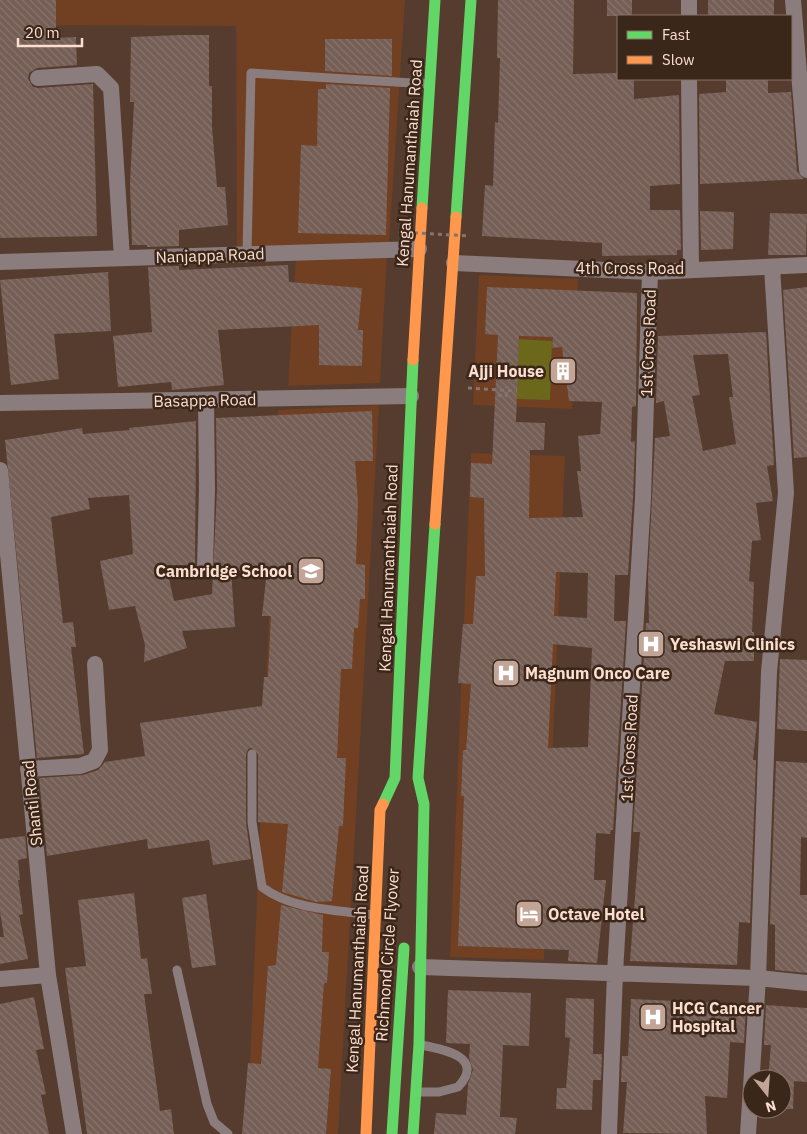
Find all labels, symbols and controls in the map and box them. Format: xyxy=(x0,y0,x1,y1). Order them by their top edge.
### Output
scale bar xyxy=(18,15,81,47)
legend xyxy=(617,15,792,80)
text: 20 m xyxy=(25,23,60,42)
text: Fast xyxy=(662,25,690,44)
text: Slow xyxy=(662,50,695,69)
street label: Kengal Hanumanthaiah Road xyxy=(392,59,426,267)
street label: Nanjappa Road xyxy=(155,243,265,267)
street label: 4th Cross Road xyxy=(576,258,684,278)
street label: 1st Cross Road xyxy=(636,289,660,397)
building icon: Ajji House xyxy=(548,356,578,386)
place label: Ajji House xyxy=(468,361,544,381)
street label: Basappa Road xyxy=(153,389,257,411)
street label: Kengal Hanumanthaiah Road xyxy=(374,464,402,672)
school or university icon: Cambridge School xyxy=(296,556,326,586)
place label: Cambridge School xyxy=(155,561,292,581)
hospital icon: Yeshaswi Clinics xyxy=(636,629,666,659)
place label: Yeshaswi Clinics xyxy=(670,634,795,654)
hospital icon: Magnum Onco Care xyxy=(491,658,521,688)
place label: Magnum Onco Care xyxy=(525,663,670,683)
street label: 1st Cross Road xyxy=(616,694,642,802)
street label: Shanti Road xyxy=(18,759,46,847)
street label: Kengal Hanumanthaiah Road xyxy=(342,865,372,1073)
street label: Richmond Circle Flyover xyxy=(371,868,403,1042)
hotel icon: Octave Hotel xyxy=(514,899,544,929)
place label: Octave Hotel xyxy=(548,904,645,924)
place label: HCG Cancer Hospital xyxy=(672,998,762,1036)
hospital icon: HCG Cancer Hospital xyxy=(638,1002,668,1032)
north arrow xyxy=(742,1069,792,1119)
text: N xyxy=(763,1096,778,1117)

